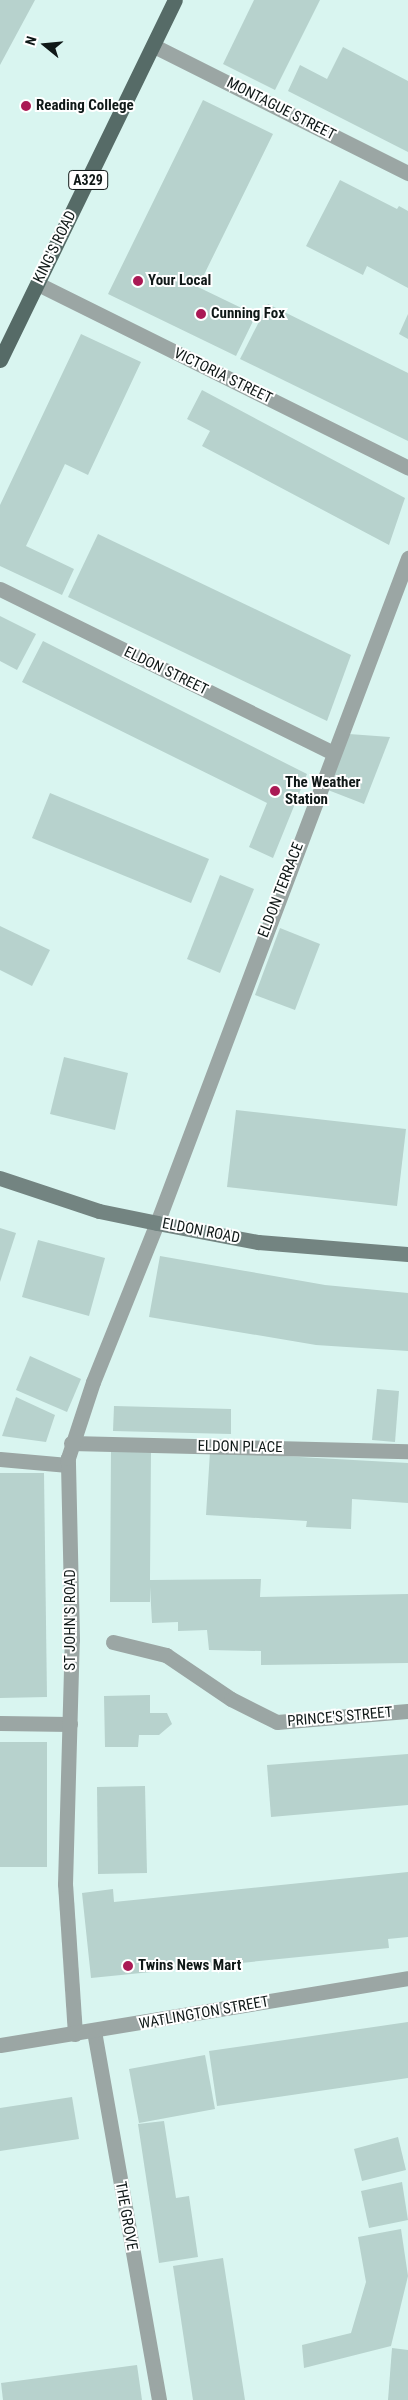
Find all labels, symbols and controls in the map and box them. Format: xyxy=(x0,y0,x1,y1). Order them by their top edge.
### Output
north arrow xyxy=(20,20,70,70)
text: N xyxy=(22,34,40,47)
street label: MONTAGUE STREET xyxy=(224,74,338,144)
place label: Reading College xyxy=(36,97,134,115)
marker: Reading College xyxy=(20,100,32,112)
road number: A329 xyxy=(68,168,108,192)
street label: KING'S ROAD xyxy=(30,208,80,286)
place label: Your Local xyxy=(148,272,211,290)
marker: Your Local xyxy=(132,275,144,287)
place label: Cunning Fox xyxy=(211,305,285,323)
marker: Cunning Fox xyxy=(195,308,207,320)
street label: VICTORIA STREET xyxy=(171,344,275,408)
street label: ELDON STREET xyxy=(121,643,211,699)
place label: The Weather Station xyxy=(285,773,361,808)
marker: The Weather Station xyxy=(269,785,281,797)
street label: ELDON TERRACE xyxy=(255,840,307,940)
street label: ELDON ROAD xyxy=(161,1215,241,1247)
street label: ELDON PLACE xyxy=(197,1437,283,1457)
street label: ST JOHN'S ROAD xyxy=(62,1569,80,1671)
street label: PRINCE'S STREET xyxy=(287,1703,393,1731)
place label: Twins News Mart xyxy=(138,1957,241,1975)
marker: Twins News Mart xyxy=(122,1960,134,1972)
street label: WATLINGTON STREET xyxy=(138,1993,270,2033)
street label: THE GROVE xyxy=(111,2180,141,2252)

